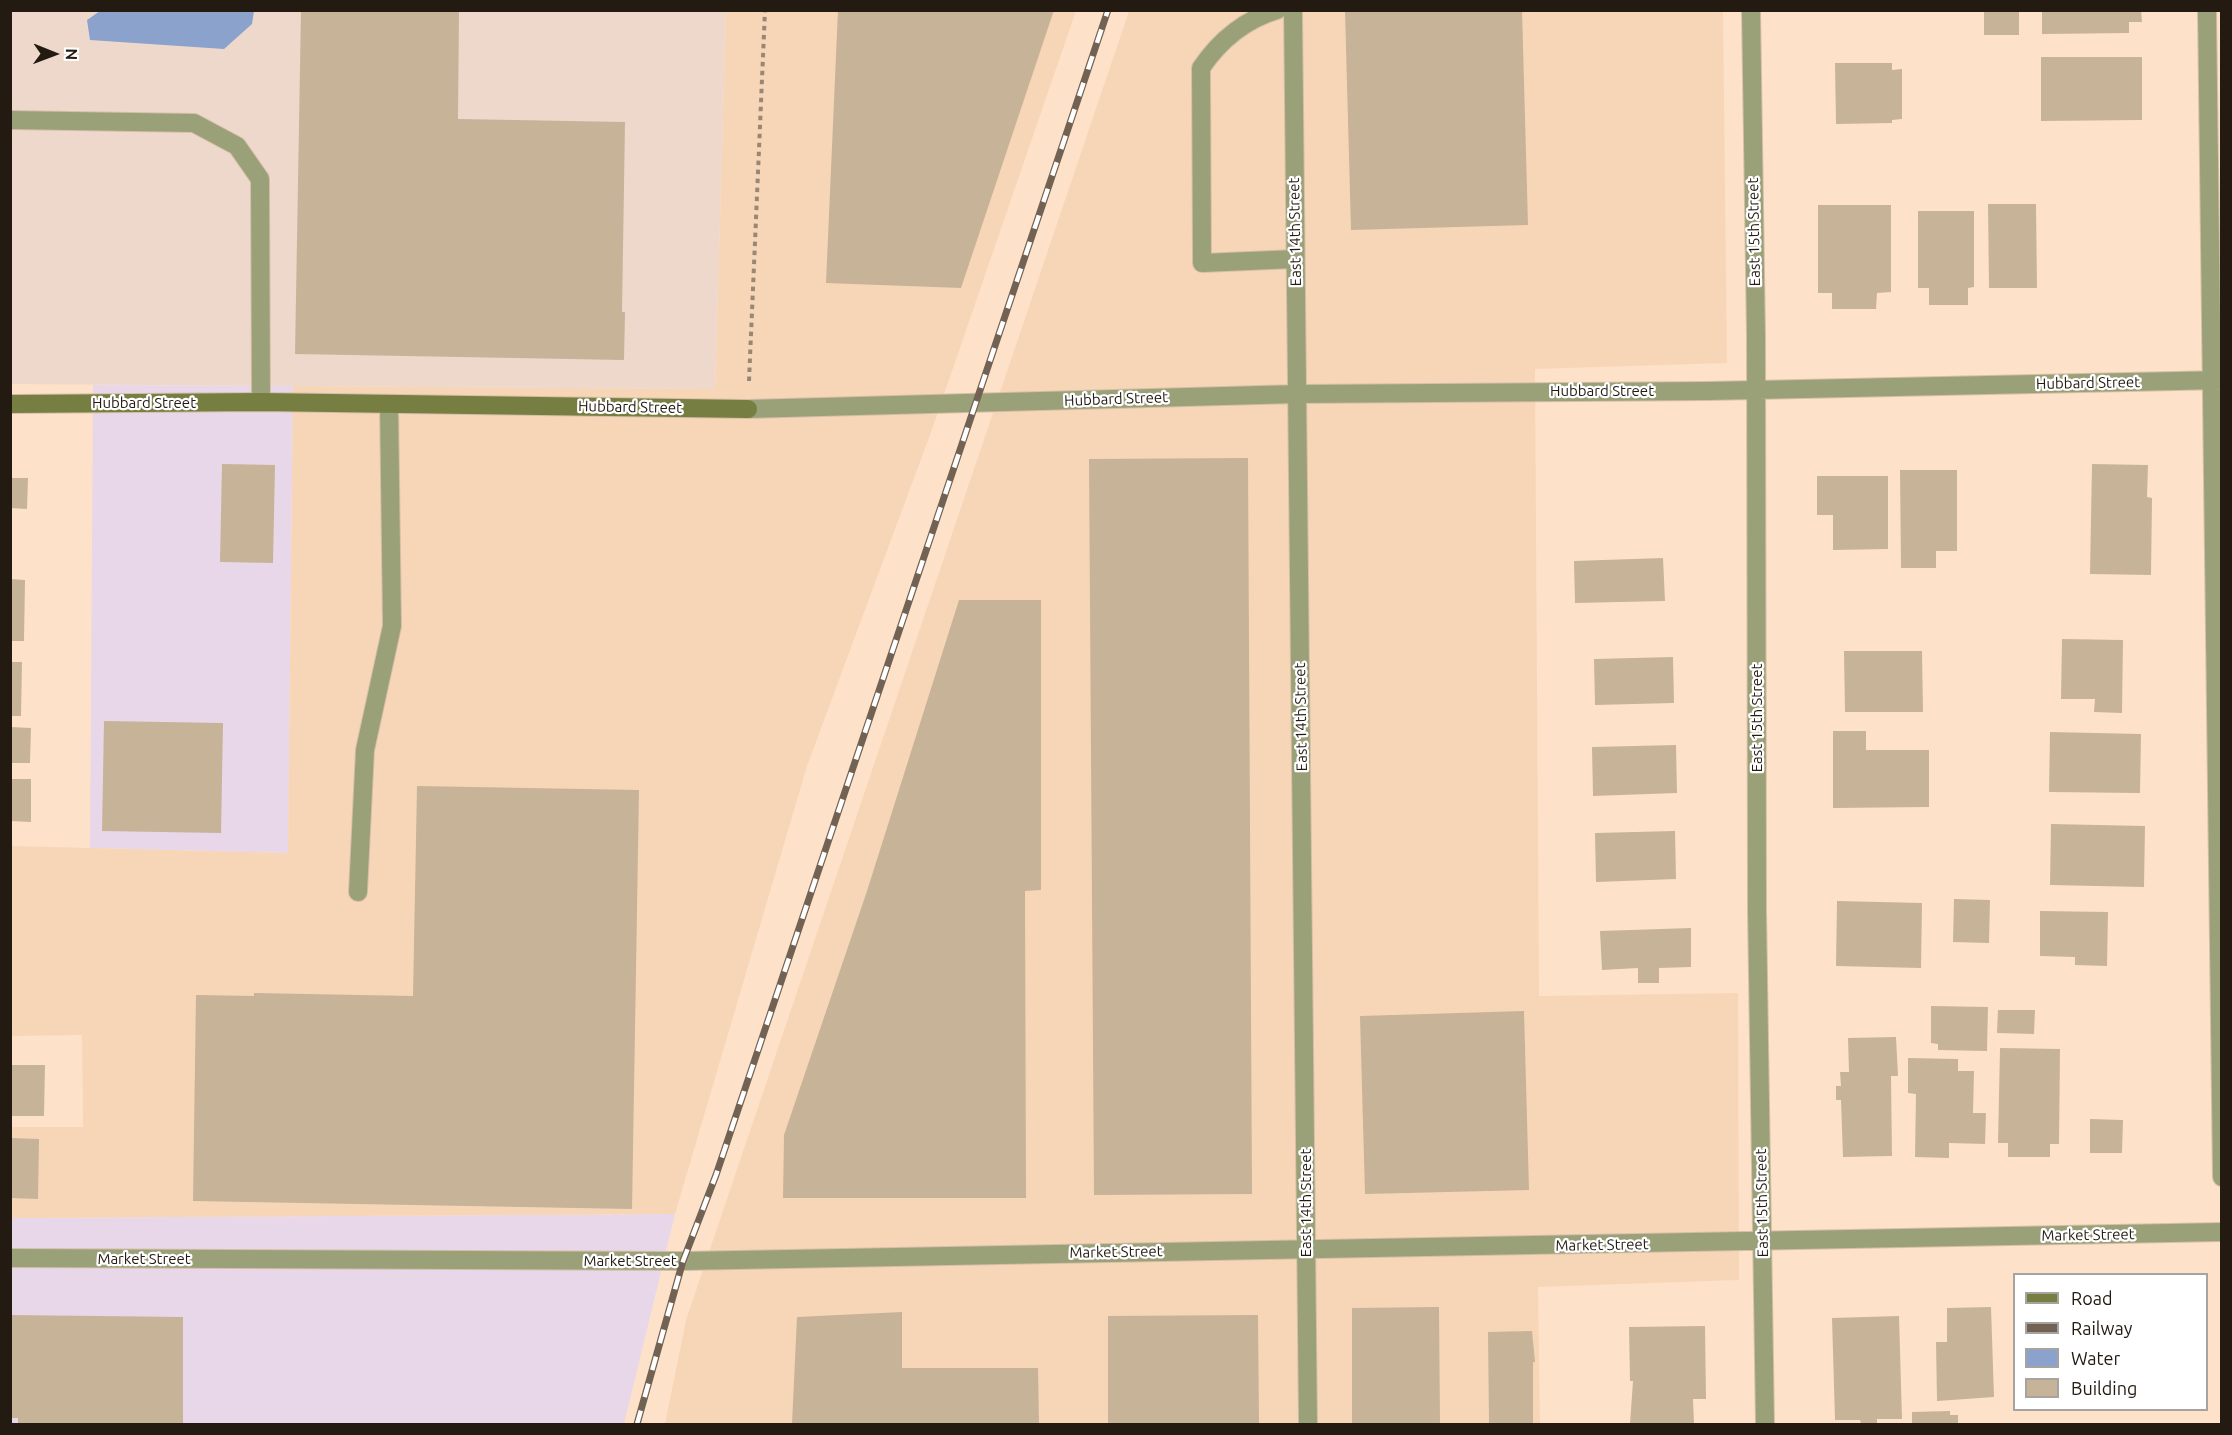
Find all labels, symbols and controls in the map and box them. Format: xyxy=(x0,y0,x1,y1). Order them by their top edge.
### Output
north arrow xyxy=(24,24,84,84)
text: N xyxy=(63,48,81,60)
street label: East 14th Street xyxy=(1285,178,1305,286)
street label: East 15th Street xyxy=(1744,178,1764,286)
street label: Hubbard Street xyxy=(2036,373,2140,393)
street label: Hubbard Street xyxy=(1550,382,1654,400)
street label: Hubbard Street xyxy=(1064,388,1168,410)
street label: Hubbard Street xyxy=(92,394,196,412)
street label: Hubbard Street xyxy=(578,397,682,417)
street label: East 14th Street xyxy=(1291,663,1311,771)
street label: East 15th Street xyxy=(1748,664,1766,772)
street label: East 14th Street xyxy=(1297,1149,1315,1257)
street label: East 15th Street xyxy=(1752,1149,1772,1257)
street label: Market Street xyxy=(2041,1225,2135,1245)
street label: Market Street xyxy=(1555,1235,1649,1255)
street label: Market Street xyxy=(1069,1242,1163,1262)
street label: Market Street xyxy=(97,1250,191,1268)
street label: Market Street xyxy=(583,1252,677,1270)
legend xyxy=(2013,1273,2208,1411)
text: Road xyxy=(2071,1288,2113,1308)
text: Railway xyxy=(2071,1318,2132,1338)
text: Water xyxy=(2071,1348,2120,1368)
text: Building xyxy=(2071,1378,2137,1398)

